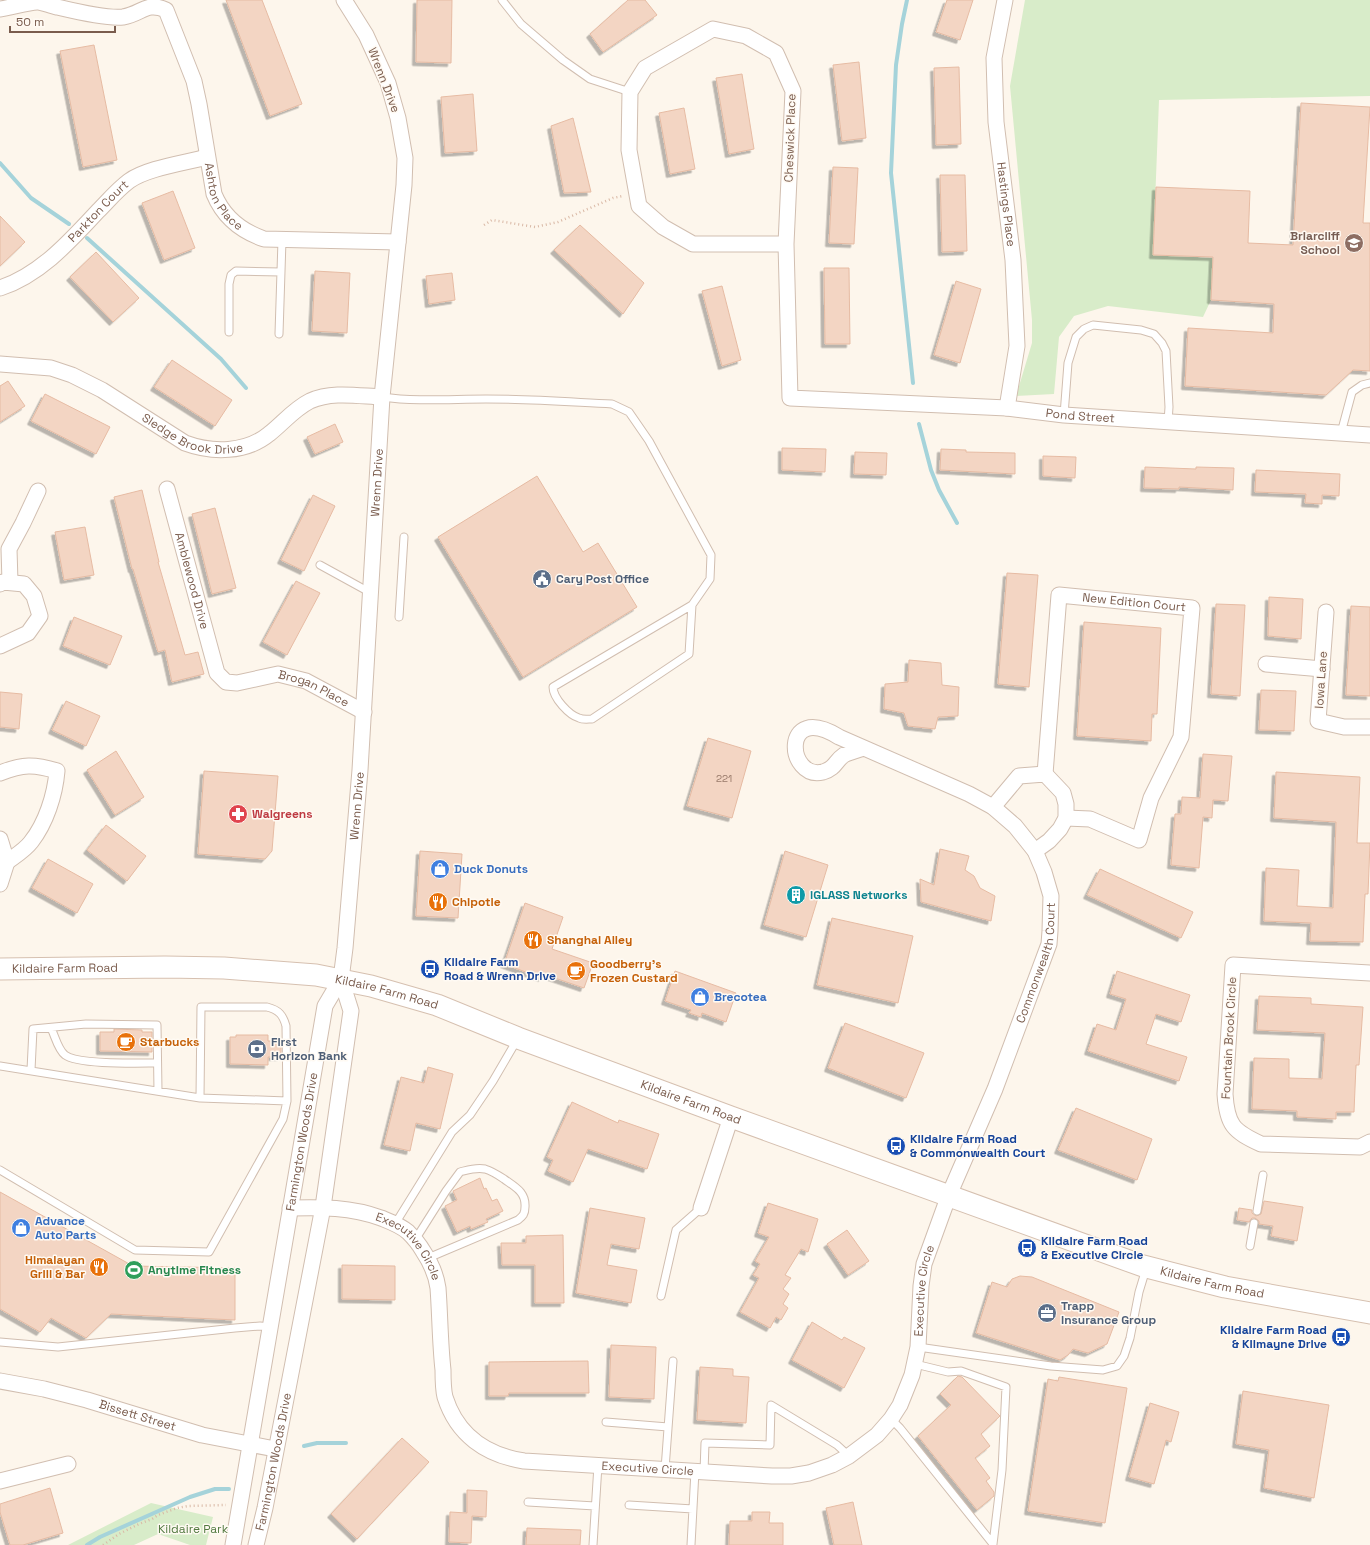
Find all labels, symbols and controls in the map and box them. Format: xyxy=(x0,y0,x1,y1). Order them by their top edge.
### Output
scale bar xyxy=(10,8,115,34)
text: 50 m xyxy=(16,14,44,30)
street label: Wrenn Drive xyxy=(364,45,404,115)
street label: Cheswick Place xyxy=(780,93,800,183)
street label: Hastings Place xyxy=(993,161,1019,248)
street label: Ashton Place xyxy=(201,162,246,234)
street label: Parkton Court xyxy=(65,177,132,246)
place label: Briarcliff School xyxy=(1290,228,1340,258)
school or university icon: Briarcliff School xyxy=(1343,232,1365,254)
street label: Pond Street xyxy=(1045,405,1115,426)
street label: Sledge Brook Drive xyxy=(139,410,245,458)
street label: Wrenn Drive xyxy=(367,448,387,517)
street label: Amblewood Drive xyxy=(171,531,213,631)
public building icon: Cary Post Office xyxy=(531,568,553,590)
place label: Cary Post Office xyxy=(556,571,649,587)
street label: New Edition Court xyxy=(1082,589,1187,615)
street label: Iowa Lane xyxy=(1311,651,1331,709)
street label: Brogan Place xyxy=(277,666,352,711)
street label: Wrenn Drive xyxy=(346,771,368,841)
house number: 221 xyxy=(716,772,732,785)
pharmacy icon: Walgreens xyxy=(227,803,249,825)
place label: Walgreens xyxy=(252,806,313,822)
shop icon: Duck Donuts xyxy=(429,858,451,880)
place label: Duck Donuts xyxy=(454,861,528,877)
building icon: iGLASS Networks xyxy=(785,884,807,906)
place label: iGLASS Networks xyxy=(810,887,907,903)
restaurant icon: Chipotle xyxy=(427,891,449,913)
place label: Chipotle xyxy=(452,894,501,910)
street label: Commonwealth Court xyxy=(1012,902,1059,1025)
restaurant icon: Shanghai Alley xyxy=(522,929,544,951)
place label: Shanghai Alley xyxy=(547,932,632,948)
place label: Kildaire Farm Road & Wrenn Drive xyxy=(444,954,556,984)
place label: Goodberry's Frozen Custard xyxy=(590,956,678,986)
bus stop icon: Kildaire Farm Road & Wrenn Drive xyxy=(419,958,441,980)
street label: Kildaire Farm Road xyxy=(12,960,118,977)
cafe icon: Goodberry's Frozen Custard xyxy=(565,960,587,982)
street label: Kildaire Farm Road xyxy=(334,971,440,1013)
street label: Fountain Brook Circle xyxy=(1218,976,1240,1100)
shop icon: Brecotea xyxy=(689,986,711,1008)
place label: Brecotea xyxy=(714,989,767,1005)
cafe icon: Starbucks xyxy=(115,1031,137,1053)
place label: Starbucks xyxy=(140,1034,199,1050)
place label: First Horizon Bank xyxy=(271,1034,347,1064)
bank icon: First Horizon Bank xyxy=(246,1038,268,1060)
street label: Farmington Woods Drive xyxy=(282,1071,322,1212)
street label: Kildaire Farm Road xyxy=(638,1076,743,1128)
place label: Kildaire Farm Road & Commonwealth Court xyxy=(910,1131,1045,1161)
bus stop icon: Kildaire Farm Road & Commonwealth Court xyxy=(885,1135,907,1157)
street label: Executive Circle xyxy=(373,1209,444,1282)
place label: Advance Auto Parts xyxy=(35,1213,96,1243)
shop icon: Advance Auto Parts xyxy=(10,1217,32,1239)
place label: Kildaire Farm Road & Executive Circle xyxy=(1041,1233,1148,1263)
bus stop icon: Kildaire Farm Road & Executive Circle xyxy=(1016,1237,1038,1259)
street label: Executive Circle xyxy=(911,1243,938,1337)
place label: Himalayan Grill & Bar xyxy=(25,1252,85,1282)
restaurant icon: Himalayan Grill & Bar xyxy=(88,1256,110,1278)
sports icon: Anytime Fitness xyxy=(123,1259,145,1281)
place label: Anytime Fitness xyxy=(148,1262,241,1278)
street label: Kildaire Farm Road xyxy=(1159,1263,1265,1302)
place label: Trapp Insurance Group xyxy=(1061,1298,1156,1328)
office icon: Trapp Insurance Group xyxy=(1036,1302,1058,1324)
place label: Kildaire Farm Road & Kilmayne Drive xyxy=(1220,1322,1327,1352)
bus stop icon: Kildaire Farm Road & Kilmayne Drive xyxy=(1330,1326,1352,1348)
street label: Farmington Woods Drive xyxy=(252,1391,295,1533)
street label: Bissett Street xyxy=(97,1396,178,1435)
street label: Executive Circle xyxy=(601,1458,694,1479)
park label: Kildaire Park xyxy=(158,1521,229,1537)

